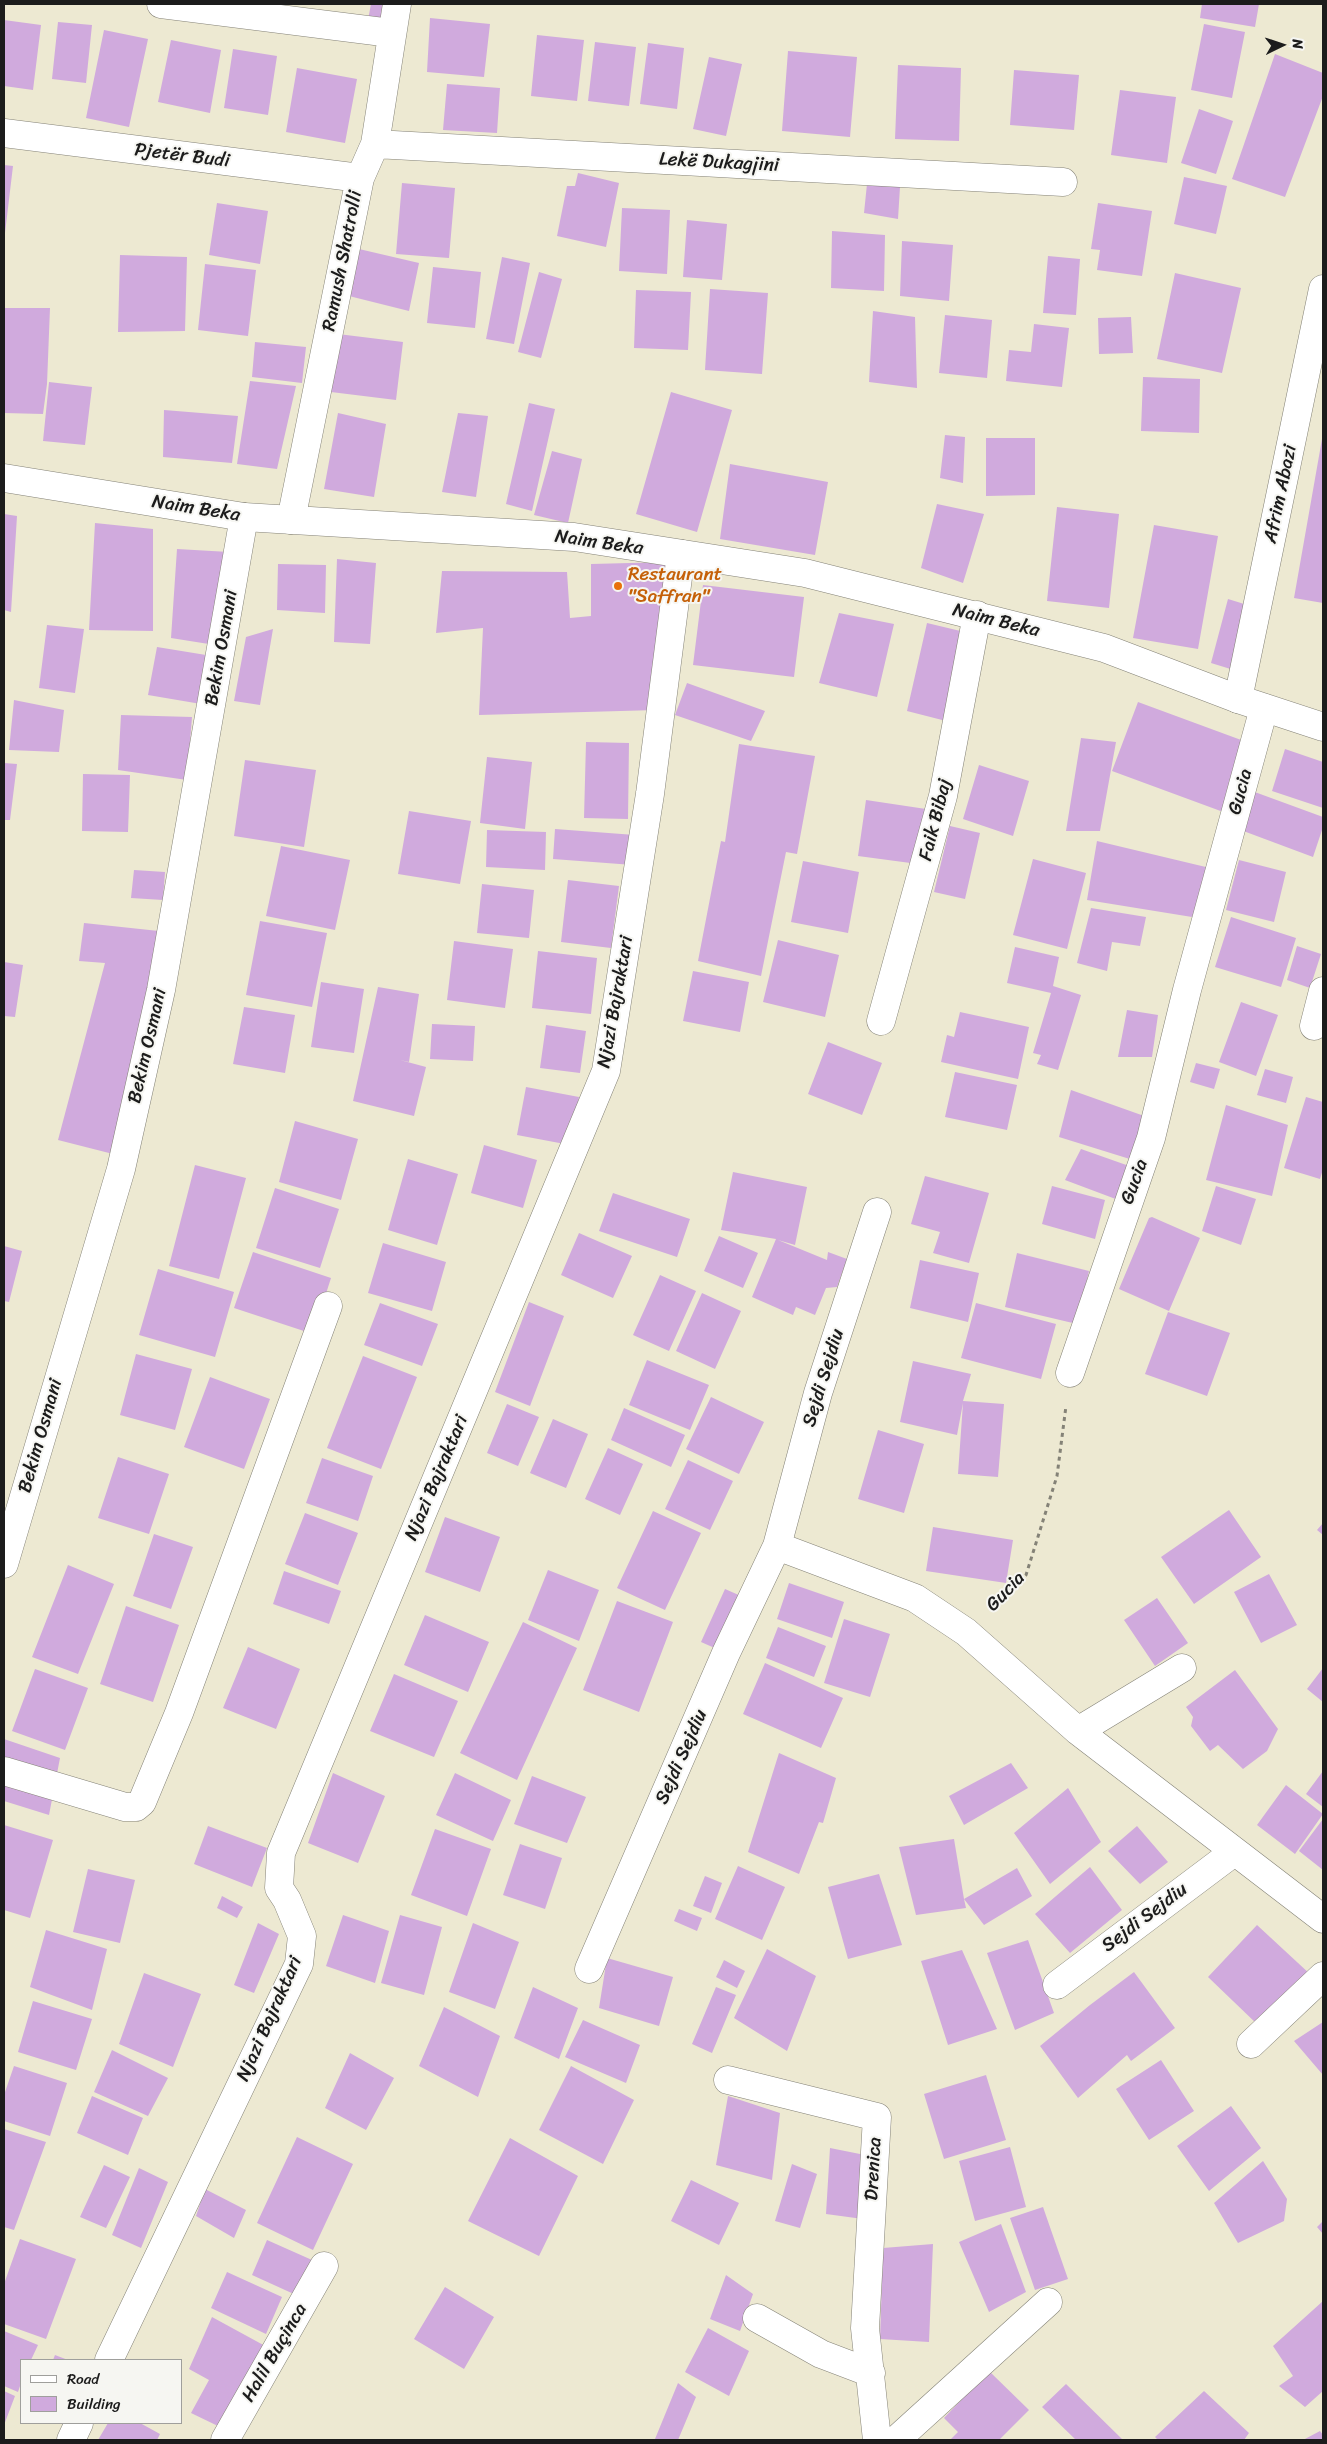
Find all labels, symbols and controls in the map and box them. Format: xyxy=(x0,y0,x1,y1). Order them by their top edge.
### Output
north arrow xyxy=(1257,20,1307,70)
text: N xyxy=(1285,38,1310,50)
street label: Pjetër Budi xyxy=(133,139,231,173)
street label: Lekë Dukagjini xyxy=(658,148,780,178)
street label: Ramush Shatrolli xyxy=(318,189,368,333)
street label: Afrim Abazi xyxy=(1259,443,1303,545)
street label: Naim Beka xyxy=(150,491,242,527)
street label: Naim Beka xyxy=(553,526,645,560)
place label: Restaurant "Saffran" xyxy=(628,564,722,608)
marker: Restaurant "Saffran" xyxy=(612,580,624,592)
street label: Bekim Osmani xyxy=(201,588,243,708)
street label: Naim Beka xyxy=(950,599,1042,643)
street label: Gucia xyxy=(1224,767,1258,817)
street label: Faik Bibaj xyxy=(915,777,957,863)
street label: Njazi Bajraktari xyxy=(593,934,639,1070)
street label: Bekim Osmani xyxy=(124,986,172,1106)
street label: Gucia xyxy=(1116,1156,1154,1208)
street label: Sejdi Sejdiu xyxy=(798,1326,850,1430)
street label: Bekim Osmani xyxy=(14,1376,68,1496)
street label: Njazi Bajraktari xyxy=(400,1412,474,1544)
street label: Gucia xyxy=(982,1567,1030,1617)
street label: Sejdi Sejdiu xyxy=(651,1706,713,1808)
street label: Sejdi Sejdiu xyxy=(1098,1878,1192,1958)
street label: Njazi Bajraktari xyxy=(232,1953,308,2085)
street label: Drenica xyxy=(861,2137,887,2201)
street label: Halil Buçinca xyxy=(238,2300,312,2406)
legend xyxy=(20,2359,182,2424)
text: Road xyxy=(67,2366,99,2392)
text: Building xyxy=(67,2391,121,2417)

